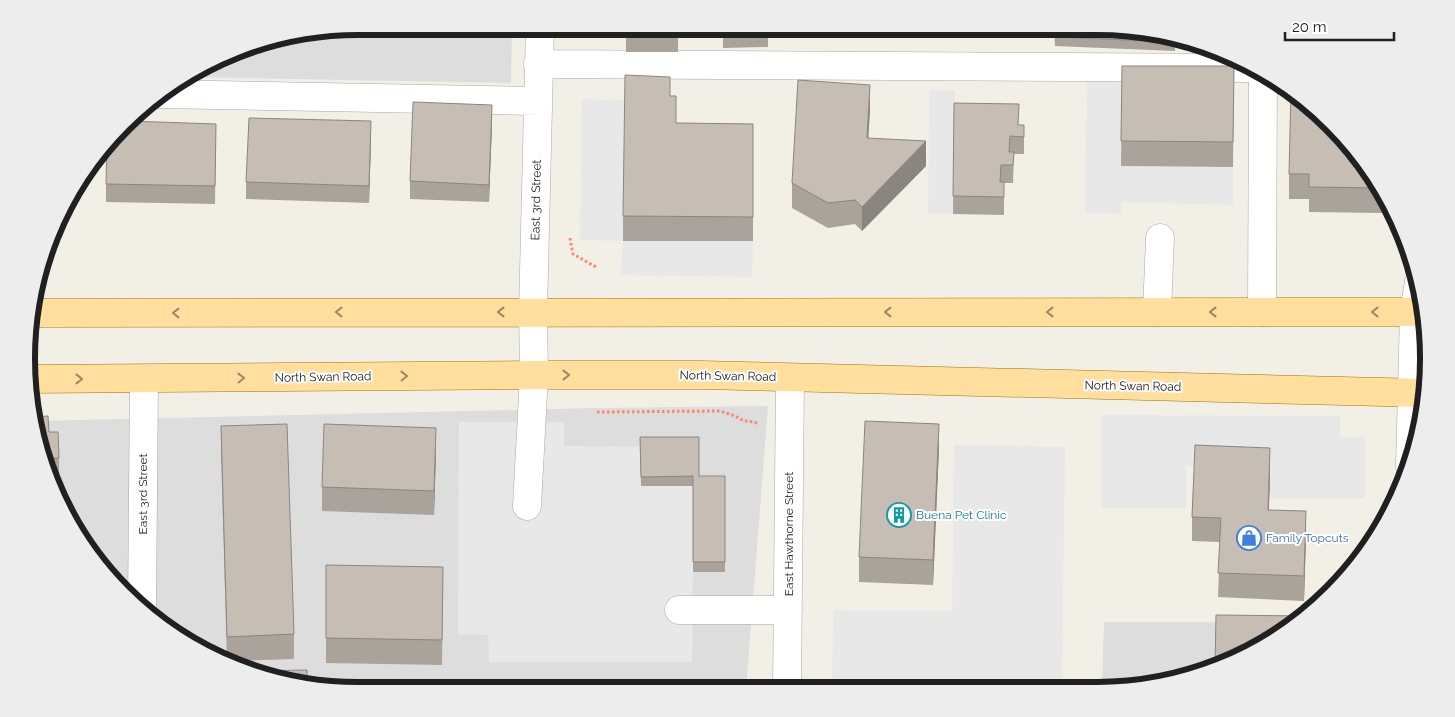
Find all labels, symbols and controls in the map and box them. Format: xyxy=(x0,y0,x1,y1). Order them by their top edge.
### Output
scale bar xyxy=(1285,10,1394,42)
text: 20 m xyxy=(1292,18,1327,36)
street label: East 3rd Street xyxy=(528,159,544,241)
one-way arrow xyxy=(172,307,180,318)
one-way arrow xyxy=(335,307,342,317)
one-way arrow xyxy=(497,307,505,317)
one-way arrow xyxy=(884,307,892,317)
one-way arrow xyxy=(1046,307,1054,317)
one-way arrow xyxy=(1209,307,1216,317)
one-way arrow xyxy=(1371,307,1379,317)
street label: North Swan Road xyxy=(680,368,776,384)
street label: North Swan Road xyxy=(275,369,371,385)
one-way arrow xyxy=(562,370,570,380)
one-way arrow xyxy=(400,371,408,381)
one-way arrow xyxy=(238,373,245,383)
one-way arrow xyxy=(75,374,83,384)
street label: North Swan Road xyxy=(1085,378,1181,394)
street label: East 3rd Street xyxy=(136,454,150,534)
street label: East Hawthorne Street xyxy=(782,472,796,596)
building icon: Buena Pet Clinic xyxy=(886,502,912,528)
place label: Buena Pet Clinic xyxy=(916,508,1007,522)
shop icon: Family Topcuts xyxy=(1236,525,1262,551)
place label: Family Topcuts xyxy=(1266,531,1349,545)

